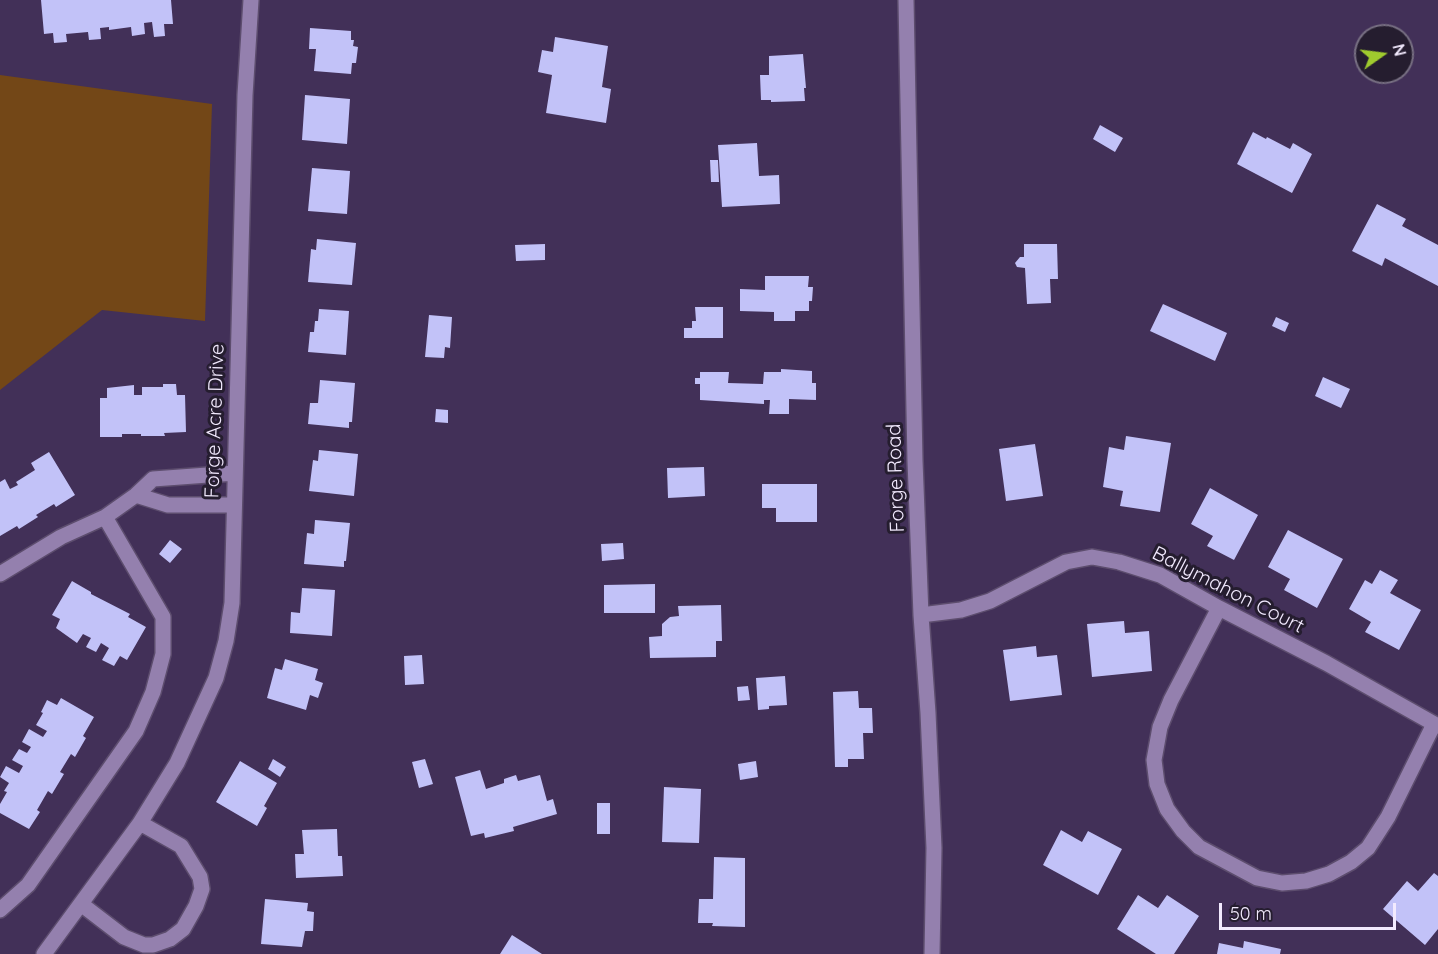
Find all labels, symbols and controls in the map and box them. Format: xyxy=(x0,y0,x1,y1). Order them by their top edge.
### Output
north arrow xyxy=(1354,24,1414,84)
text: N xyxy=(1388,42,1411,58)
street label: Forge Acre Drive xyxy=(200,343,230,499)
street label: Forge Road xyxy=(882,423,910,533)
street label: Ballymahon Court xyxy=(1148,541,1308,639)
scale bar xyxy=(1222,891,1399,929)
text: 50 m xyxy=(1230,902,1272,925)

